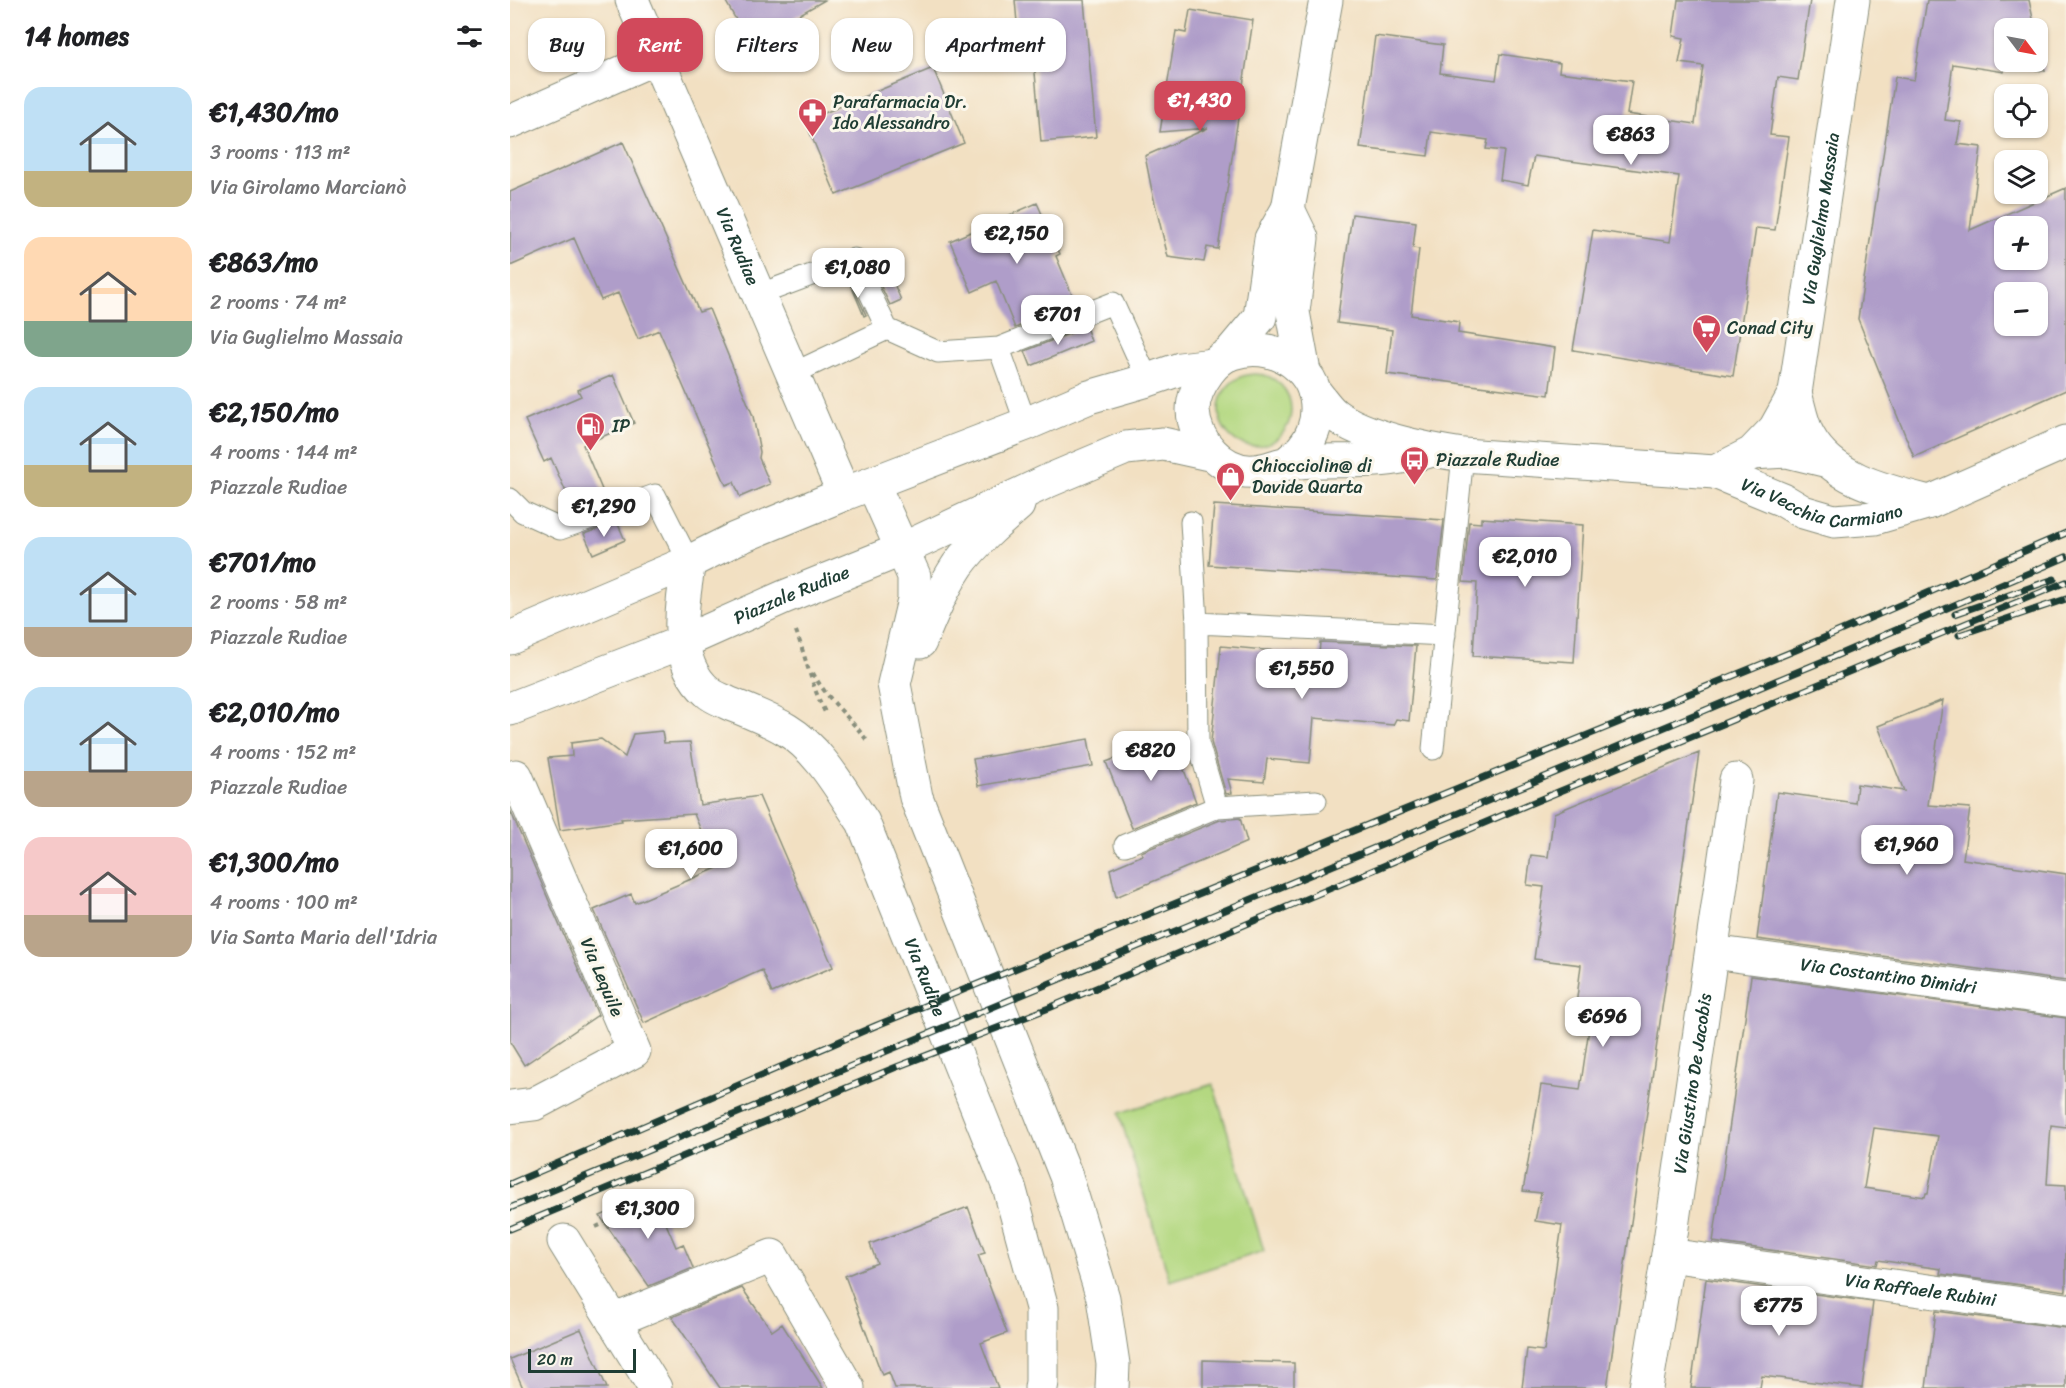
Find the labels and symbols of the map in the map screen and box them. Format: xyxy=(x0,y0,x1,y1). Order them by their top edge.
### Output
north arrow xyxy=(1994,18,2048,72)
pin: €1,430 xyxy=(1151,81,1249,132)
place label: Parafarmacia Dr. Ido Alessandro xyxy=(832,86,968,139)
pharmacy icon: Parafarmacia Dr. Ido Alessandro xyxy=(796,96,828,138)
pin: €863 xyxy=(1595,115,1667,166)
street label: Via Guglielmo Massaia xyxy=(1792,130,1849,307)
street label: Via Rudiae xyxy=(707,202,769,291)
pin: €2,150 xyxy=(968,214,1066,265)
pin: €1,080 xyxy=(809,248,907,299)
pin: €701 xyxy=(1022,295,1094,346)
supermarket icon: Conad City xyxy=(1690,312,1722,354)
place label: Conad City xyxy=(1727,312,1814,344)
fuel station icon: IP xyxy=(575,410,607,452)
place label: IP xyxy=(611,410,630,442)
bus stop icon: Piazzale Rudiae xyxy=(1399,444,1431,486)
place label: Piazzale Rudiae xyxy=(1436,444,1559,476)
place label: Chiocciolin@ di Davide Quarta xyxy=(1252,450,1373,503)
shop icon: Chiocciolin@ di Davide Quarta xyxy=(1215,460,1247,502)
street label: Via Vecchia Carmiano xyxy=(1736,468,1907,537)
pin: €1,290 xyxy=(555,487,653,538)
pin: €2,010 xyxy=(1476,537,1574,588)
street label: Piazzale Rudiae xyxy=(728,556,855,634)
pin: €1,550 xyxy=(1253,649,1351,700)
pin: €820 xyxy=(1115,731,1187,782)
pin: €1,960 xyxy=(1858,825,1956,876)
pin: €1,600 xyxy=(642,829,740,880)
street label: Via Lequile xyxy=(571,932,633,1022)
street label: Via Rudiae xyxy=(895,933,955,1022)
street label: Via Costantino Dimidri xyxy=(1798,948,1979,1004)
street label: Via Giustino De Jacobis xyxy=(1664,991,1721,1176)
pin: €696 xyxy=(1567,997,1639,1048)
pin: €1,300 xyxy=(599,1189,697,1240)
street label: Via Raffaele Rubini xyxy=(1843,1264,1999,1316)
pin: €775 xyxy=(1743,1286,1815,1337)
scale bar xyxy=(528,1346,636,1374)

